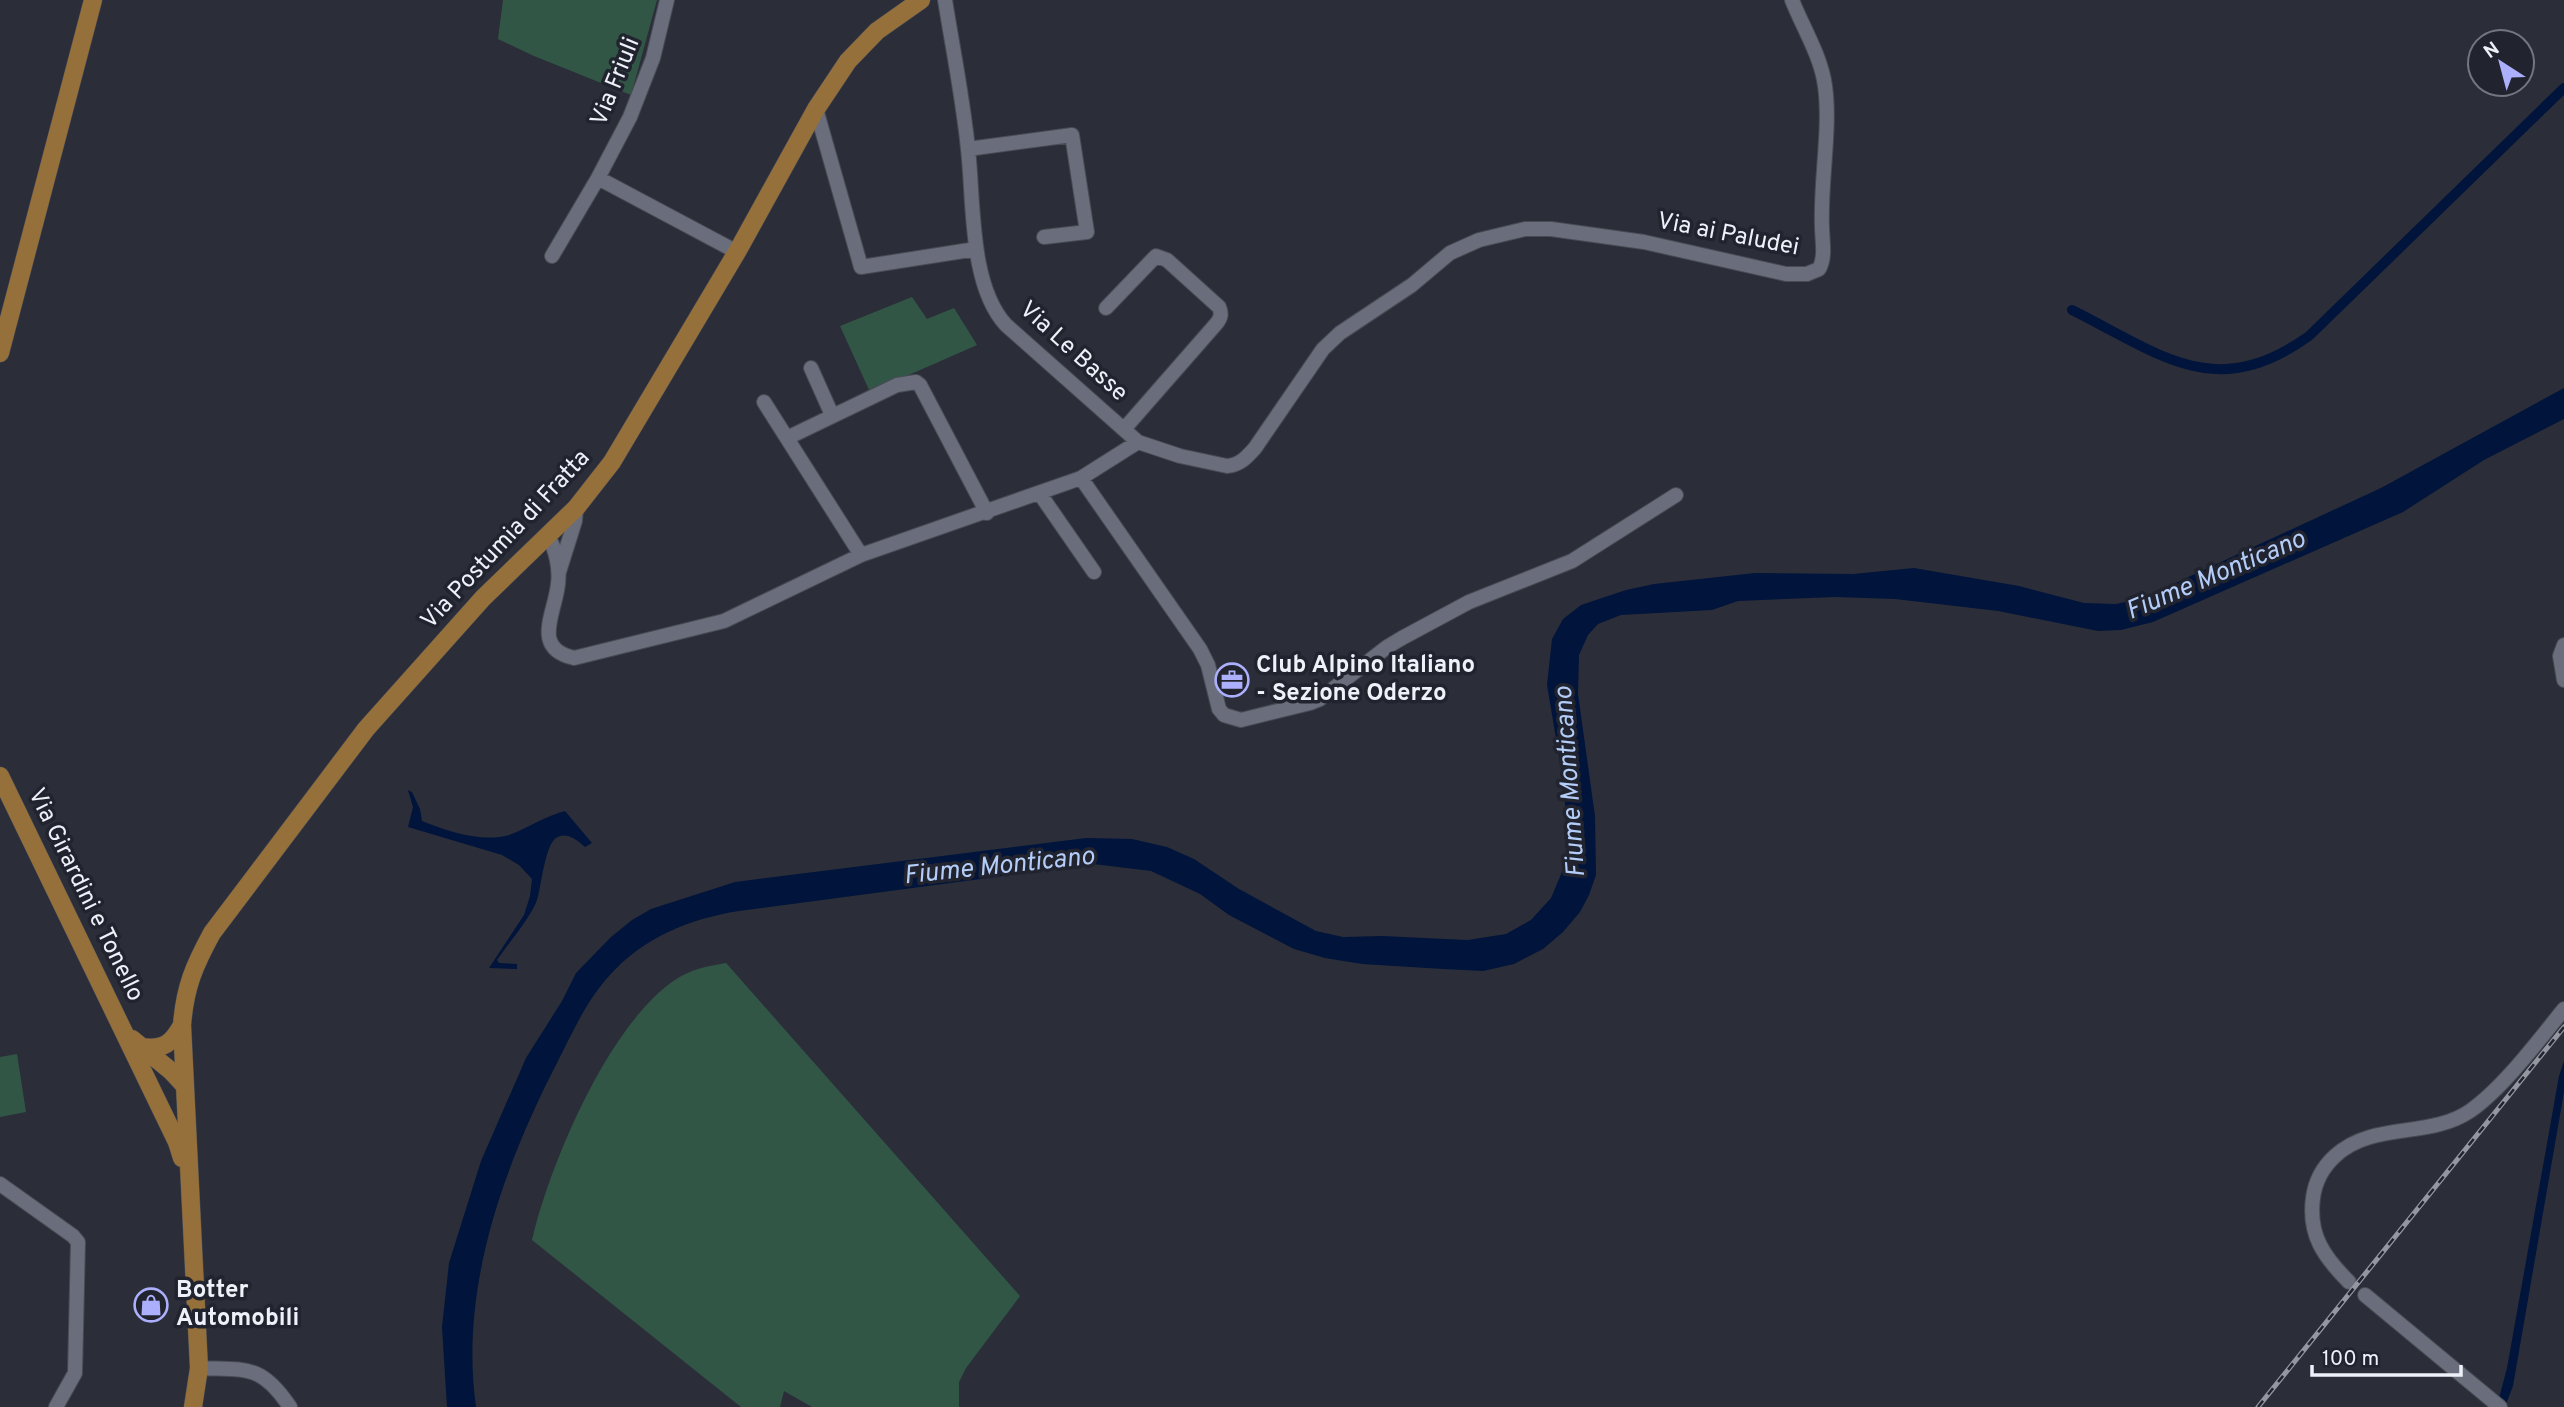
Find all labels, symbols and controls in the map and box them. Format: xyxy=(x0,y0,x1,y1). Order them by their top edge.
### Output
north arrow xyxy=(2466,28,2536,98)
street label: Via Friuli xyxy=(585,33,647,131)
text: N xyxy=(2480,37,2505,65)
street label: Via ai Paludei xyxy=(1655,207,1801,263)
street label: Via Le Basse xyxy=(1013,295,1133,409)
street label: Via Postumia di Fratta xyxy=(415,444,597,636)
water label: Fiume Monticano xyxy=(2121,523,2311,629)
place label: Club Alpino Italiano - Sezione Oderzo xyxy=(1256,651,1475,709)
office icon: Club Alpino Italiano - Sezione Oderzo xyxy=(1213,661,1251,699)
water label: Fiume Monticano xyxy=(1548,685,1594,879)
street label: Via Girardini e Tonello xyxy=(20,784,150,1006)
water label: Fiume Monticano xyxy=(902,841,1096,893)
place label: Botter Automobili xyxy=(176,1276,299,1334)
shop icon: Botter Automobili xyxy=(132,1286,170,1324)
scale bar xyxy=(2312,1334,2461,1378)
text: 100 m xyxy=(2322,1346,2379,1373)

